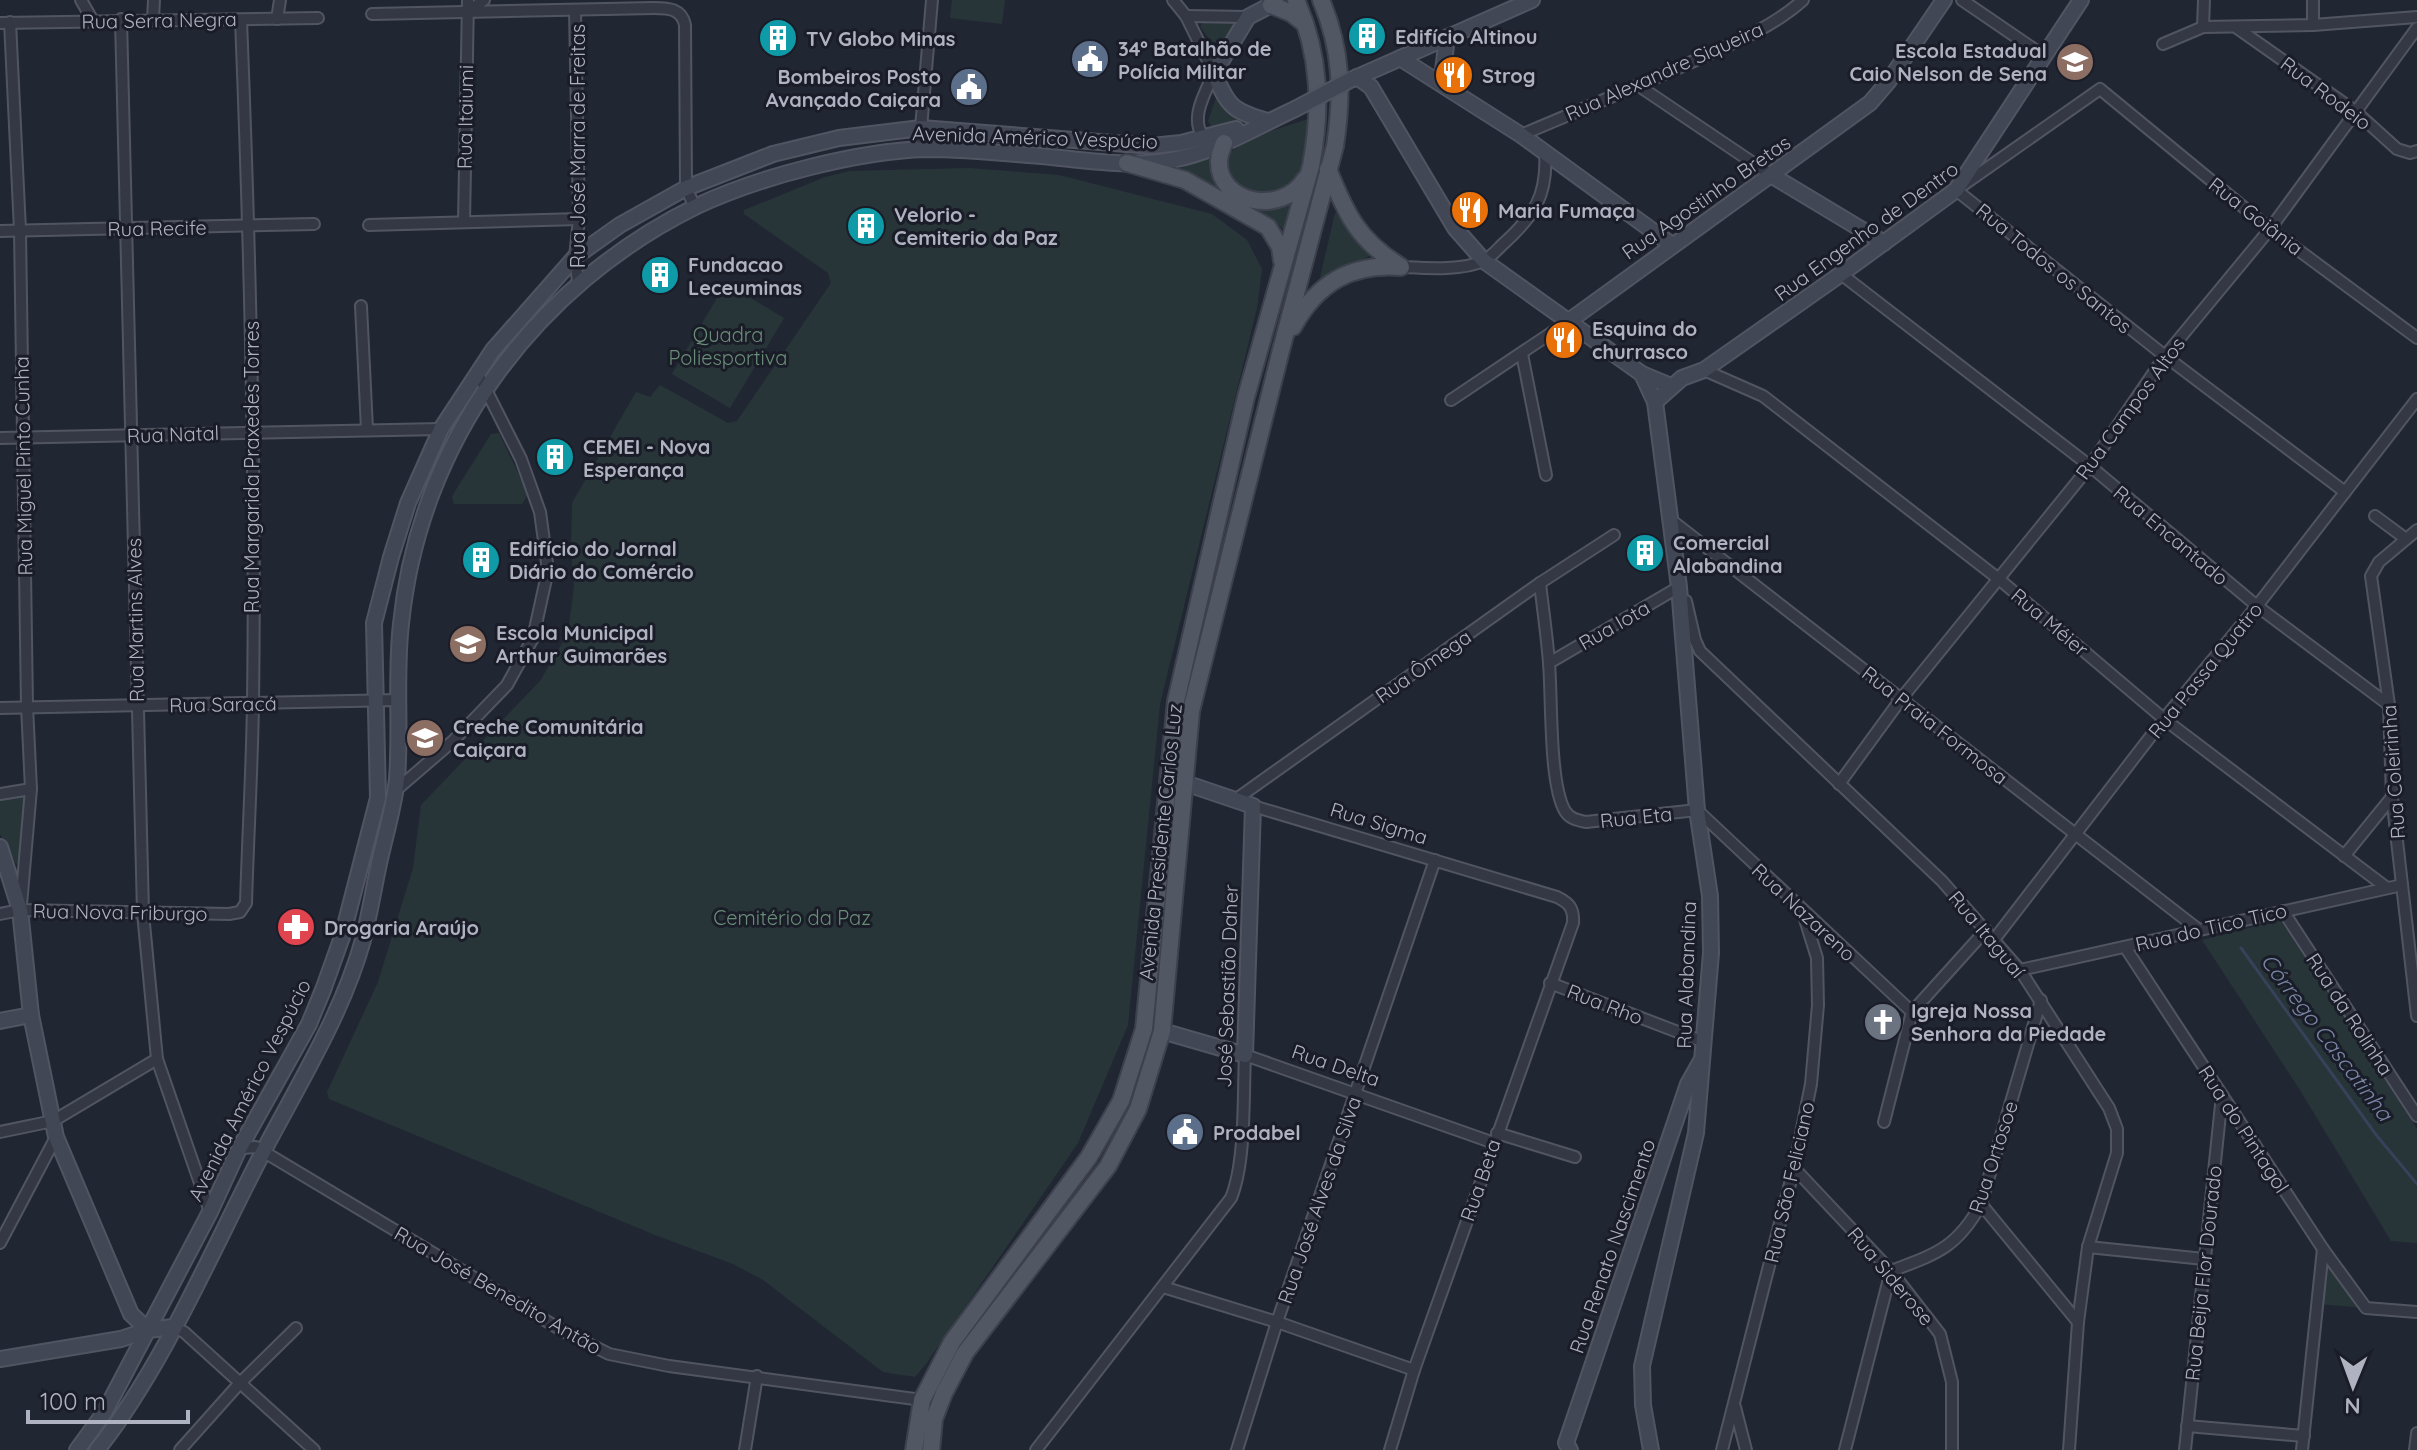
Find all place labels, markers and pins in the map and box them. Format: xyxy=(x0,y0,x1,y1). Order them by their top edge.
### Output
building icon: Edifício Altinou xyxy=(1346,15,1388,57)
building icon: TV Globo Minas xyxy=(757,17,799,59)
place label: Edifício Altinou xyxy=(1395,24,1537,49)
place label: TV Globo Minas xyxy=(806,26,955,51)
place label: 34º Batalhão de Polícia Militar xyxy=(1118,36,1272,84)
public building icon: 34º Batalhão de Polícia Militar xyxy=(1069,38,1111,80)
place label: Escola Estadual Caio Nelson de Sena xyxy=(1849,38,2047,86)
school or university icon: Escola Estadual Caio Nelson de Sena xyxy=(2054,41,2096,83)
restaurant icon: Strog xyxy=(1433,54,1475,96)
place label: Strog xyxy=(1482,63,1536,88)
place label: Bombeiros Posto Avançado Caiçara xyxy=(766,64,941,112)
public building icon: Bombeiros Posto Avançado Caiçara xyxy=(948,66,990,108)
restaurant icon: Maria Fumaça xyxy=(1449,189,1491,231)
place label: Maria Fumaça xyxy=(1498,198,1635,223)
place label: Velorio - Cemiterio da Paz xyxy=(894,202,1058,250)
building icon: Velorio - Cemiterio da Paz xyxy=(845,205,887,247)
place label: Fundacao Leceuminas xyxy=(688,252,802,300)
building icon: Fundacao Leceuminas xyxy=(639,254,681,296)
place label: Esquina do churrasco xyxy=(1592,316,1697,364)
restaurant icon: Esquina do churrasco xyxy=(1543,319,1585,361)
place label: CEMEI - Nova Esperança xyxy=(583,434,710,482)
building icon: CEMEI - Nova Esperança xyxy=(534,436,576,478)
place label: Comercial Alabandina xyxy=(1673,530,1783,578)
building icon: Comercial Alabandina xyxy=(1624,532,1666,574)
place label: Edifício do Jornal Diário do Comércio xyxy=(509,536,694,584)
building icon: Edifício do Jornal Diário do Comércio xyxy=(460,539,502,581)
place label: Escola Municipal Arthur Guimarães xyxy=(496,620,667,668)
school or university icon: Escola Municipal Arthur Guimarães xyxy=(447,623,489,665)
place label: Creche Comunitária Caiçara xyxy=(453,714,644,762)
school or university icon: Creche Comunitária Caiçara xyxy=(404,717,446,759)
pharmacy icon: Drogaria Araújo xyxy=(275,906,317,948)
place label: Drogaria Araújo xyxy=(324,915,479,940)
place label: Igreja Nossa Senhora da Piedade xyxy=(1911,998,2106,1046)
church icon: Igreja Nossa Senhora da Piedade xyxy=(1862,1001,1904,1043)
public building icon: Prodabel xyxy=(1164,1111,1206,1153)
place label: Prodabel xyxy=(1213,1120,1301,1145)

